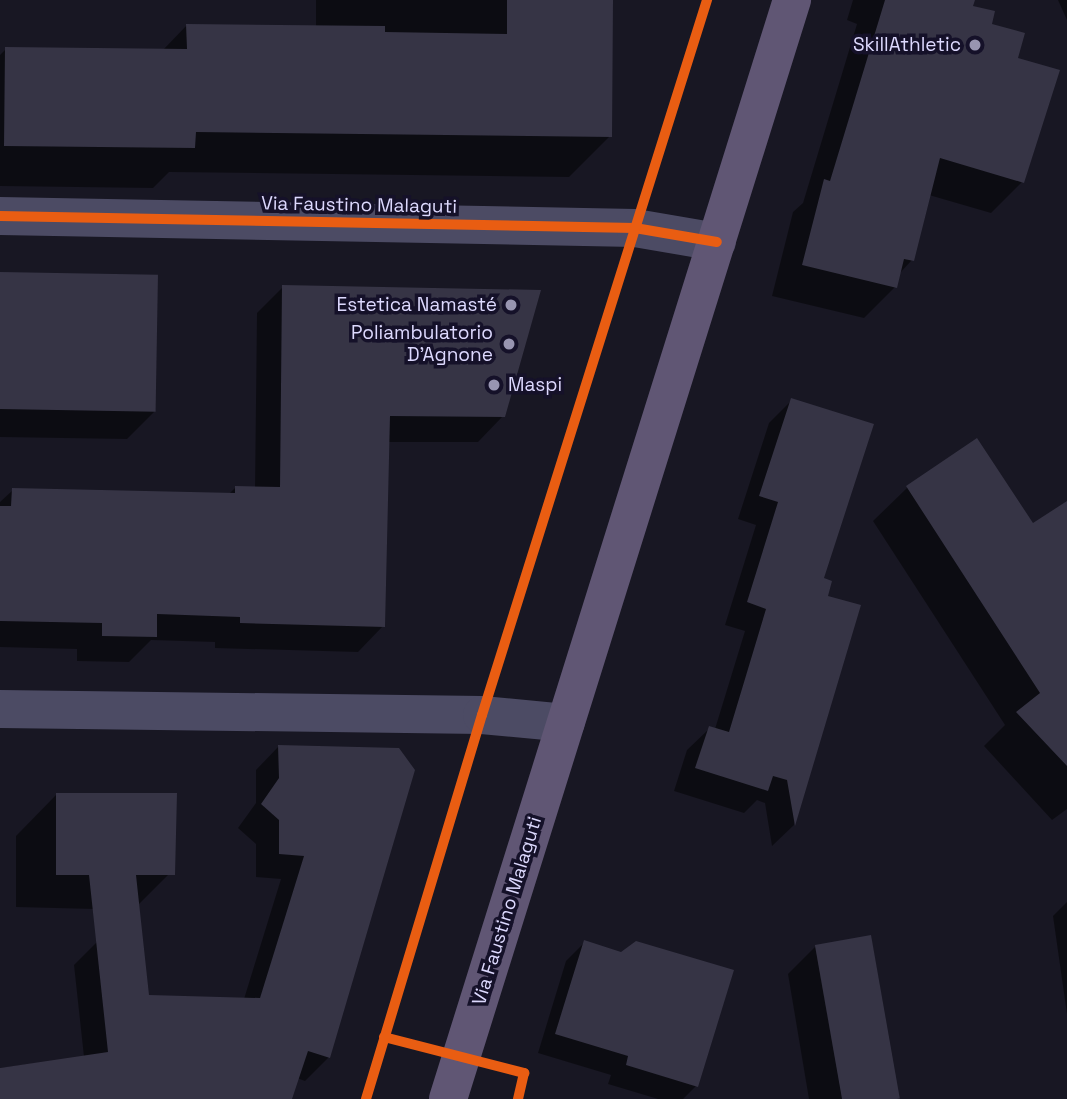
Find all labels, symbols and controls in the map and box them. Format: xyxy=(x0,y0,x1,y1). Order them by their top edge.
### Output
place label: SkillAthletic xyxy=(853,34,961,56)
marker: SkillAthletic xyxy=(967,37,983,53)
street label: Via Faustino Malaguti xyxy=(261,192,457,218)
place label: Estetica Namasté xyxy=(336,294,497,316)
marker: Estetica Namasté xyxy=(503,297,519,313)
place label: Poliambulatorio D'Agnone xyxy=(351,322,493,366)
marker: Poliambulatorio D'Agnone xyxy=(499,334,519,354)
place label: Maspi xyxy=(508,374,562,396)
marker: Maspi xyxy=(486,377,502,393)
street label: Via Faustino Malaguti xyxy=(467,814,547,1008)

